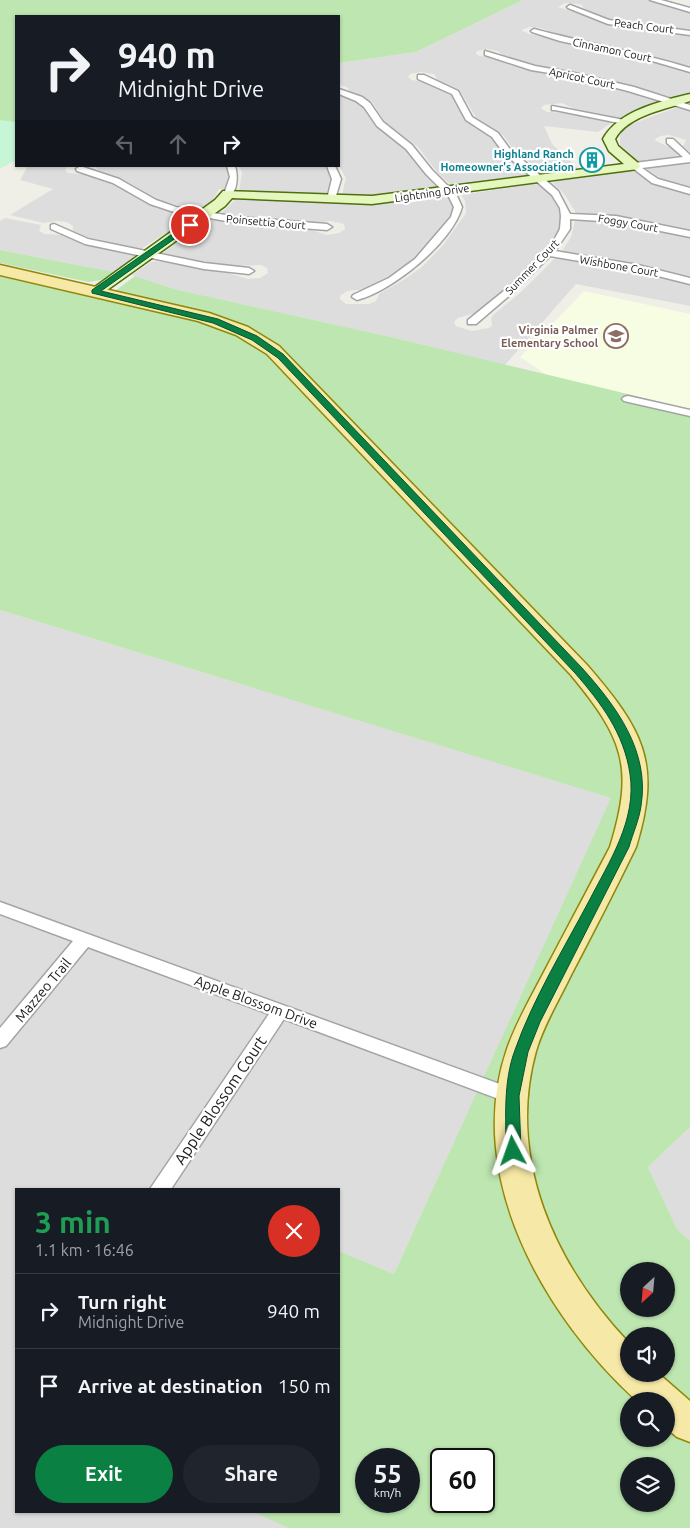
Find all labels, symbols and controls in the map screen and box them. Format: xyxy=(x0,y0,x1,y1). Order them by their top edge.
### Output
street label: Peach Court xyxy=(614,16,675,36)
icon: right xyxy=(35,35,100,100)
text: 940 m xyxy=(118,35,216,75)
street label: Cinnamon Court xyxy=(571,36,653,64)
street label: Apricot Court xyxy=(548,65,617,91)
text: Midnight Drive xyxy=(118,76,264,101)
icon: left xyxy=(111,130,139,158)
icon: ahead xyxy=(164,130,192,158)
icon: right xyxy=(217,130,245,158)
building icon: Highland Ranch Homeowner's Association xyxy=(579,147,605,173)
place label: Highland Ranch Homeowner's Association xyxy=(441,148,574,173)
street label: Lightning Drive xyxy=(394,182,470,204)
pin xyxy=(169,204,211,246)
icon: arrive xyxy=(176,211,204,239)
street label: Foggy Court xyxy=(597,212,660,234)
street label: Poinsettia Court xyxy=(226,213,307,232)
street label: Summer Court xyxy=(503,237,562,297)
street label: Wishbone Court xyxy=(579,253,660,279)
school or university icon: Virginia Palmer Elementary School xyxy=(603,323,629,349)
place label: Virginia Palmer Elementary School xyxy=(501,324,599,349)
street label: Mazzeo Trail xyxy=(12,955,74,1025)
street label: Apple Blossom Drive xyxy=(192,972,320,1032)
street label: Apple Blossom Court xyxy=(170,1032,270,1168)
position arrow xyxy=(486,1124,538,1176)
text: 3 min xyxy=(35,1205,111,1239)
button: close xyxy=(268,1205,320,1257)
text: 1.1 km · 16:46 xyxy=(35,1241,134,1259)
north arrow xyxy=(620,1262,675,1318)
map controls xyxy=(620,1262,675,1512)
text: Turn right xyxy=(78,1291,166,1313)
icon: right xyxy=(35,1297,63,1325)
text: 940 m xyxy=(267,1300,320,1322)
text: Midnight Drive xyxy=(78,1313,184,1331)
button: sound xyxy=(620,1327,675,1382)
icon: arrive xyxy=(35,1372,63,1400)
text: Arrive at destination xyxy=(78,1375,263,1397)
text: 150 m xyxy=(278,1375,331,1397)
button: search xyxy=(620,1392,675,1447)
button: Exit xyxy=(35,1445,173,1503)
button: Share xyxy=(183,1445,320,1503)
speed limit sign: 60 xyxy=(430,1448,495,1513)
button: layers xyxy=(620,1457,675,1512)
text: 55 xyxy=(373,1460,402,1488)
text: km/h xyxy=(374,1486,401,1499)

